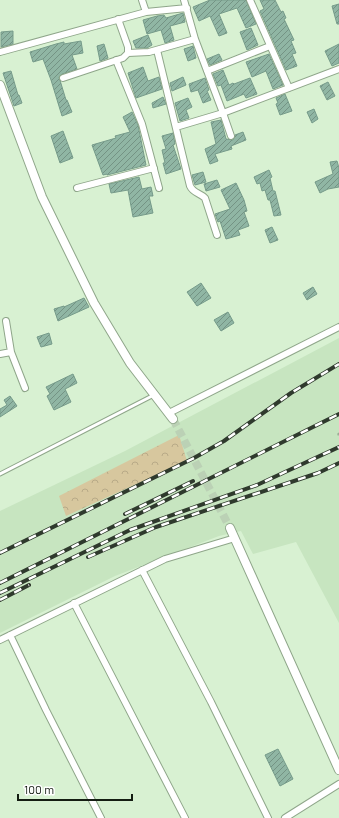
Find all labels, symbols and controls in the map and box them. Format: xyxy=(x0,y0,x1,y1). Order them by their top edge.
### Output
scale bar xyxy=(18,776,132,802)
text: 100 m xyxy=(24,782,54,796)

